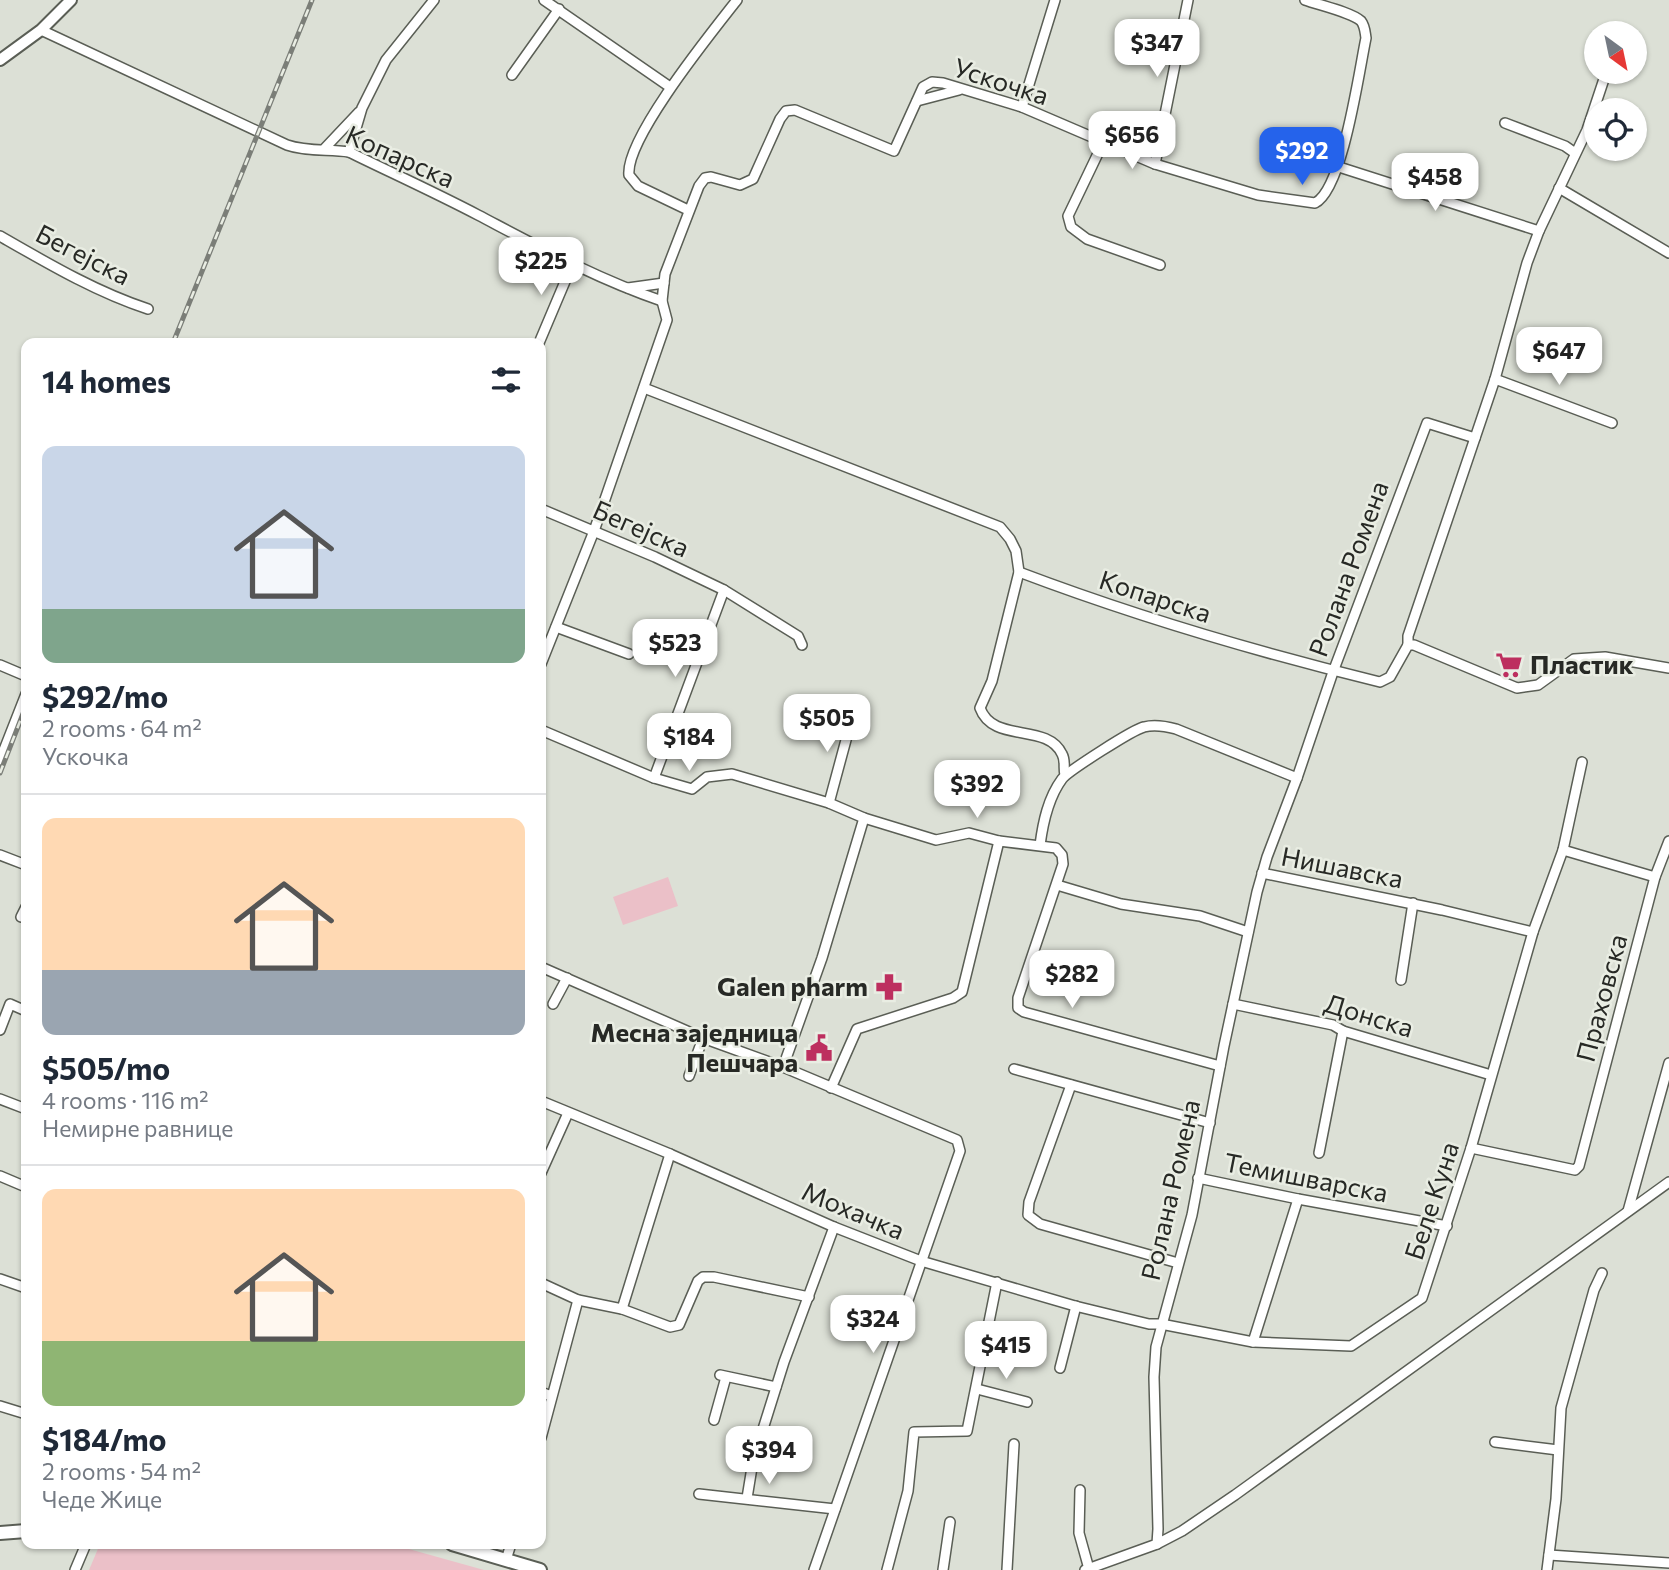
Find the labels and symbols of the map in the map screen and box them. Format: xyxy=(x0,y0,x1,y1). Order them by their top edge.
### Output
pin: $347 xyxy=(1116,20,1198,79)
north arrow xyxy=(1584,21,1647,84)
street label: Ускочка xyxy=(950,51,1053,110)
pin: $656 xyxy=(1091,111,1173,171)
street label: Копарска xyxy=(341,118,460,193)
pin: $292 xyxy=(1261,128,1343,187)
pin: $458 xyxy=(1394,154,1476,213)
street label: Бегејска xyxy=(31,217,136,291)
pin: $225 xyxy=(500,238,582,297)
pin: $647 xyxy=(1518,328,1600,387)
street label: Ролана Ромена xyxy=(1301,476,1394,661)
street label: Бегејска xyxy=(589,493,694,562)
street label: Копарска xyxy=(1096,563,1215,628)
pin: $523 xyxy=(634,620,716,679)
place label: Пластик xyxy=(1530,648,1634,679)
supermarket icon: Пластик xyxy=(1494,650,1524,680)
pin: $505 xyxy=(786,694,868,754)
pin: $184 xyxy=(648,714,730,773)
pin: $392 xyxy=(936,760,1018,820)
street label: Нишавска xyxy=(1279,840,1406,894)
street label: Праховска xyxy=(1569,930,1632,1065)
pin: $282 xyxy=(1031,950,1113,1010)
place label: Galen pharm xyxy=(717,970,868,1001)
pharmacy icon: Galen pharm xyxy=(874,972,904,1002)
street label: Донска xyxy=(1321,986,1417,1043)
place label: Месна заједница Пешчара xyxy=(591,1016,798,1077)
public building icon: Месна заједница Пешчара xyxy=(804,1033,834,1063)
street label: Ролана Ромена xyxy=(1134,1096,1205,1283)
street label: Беле Куна xyxy=(1397,1138,1464,1263)
street label: Темишварска xyxy=(1222,1145,1391,1208)
street label: Мохачка xyxy=(798,1174,909,1245)
pin: $324 xyxy=(832,1296,914,1355)
pin: $415 xyxy=(965,1322,1047,1381)
pin: $394 xyxy=(728,1426,810,1486)

